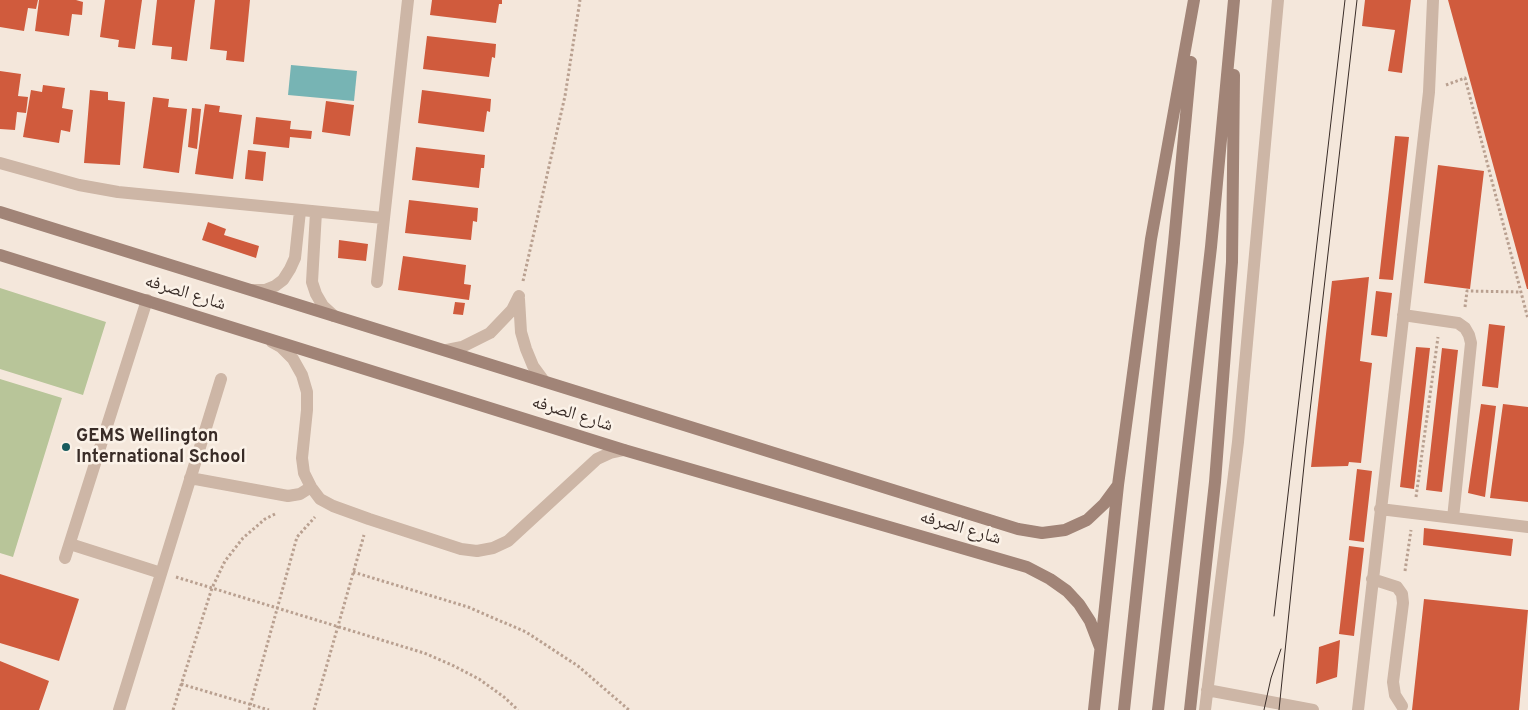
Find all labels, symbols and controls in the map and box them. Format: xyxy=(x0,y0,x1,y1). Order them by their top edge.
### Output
street label: شارع الصرفه xyxy=(142,271,228,317)
street label: شارع الصرفه xyxy=(529,392,615,438)
place label: GEMS Wellington International School xyxy=(76,426,246,468)
marker: GEMS Wellington International School xyxy=(60,441,72,453)
street label: شارع الصرفه xyxy=(917,507,1003,551)

